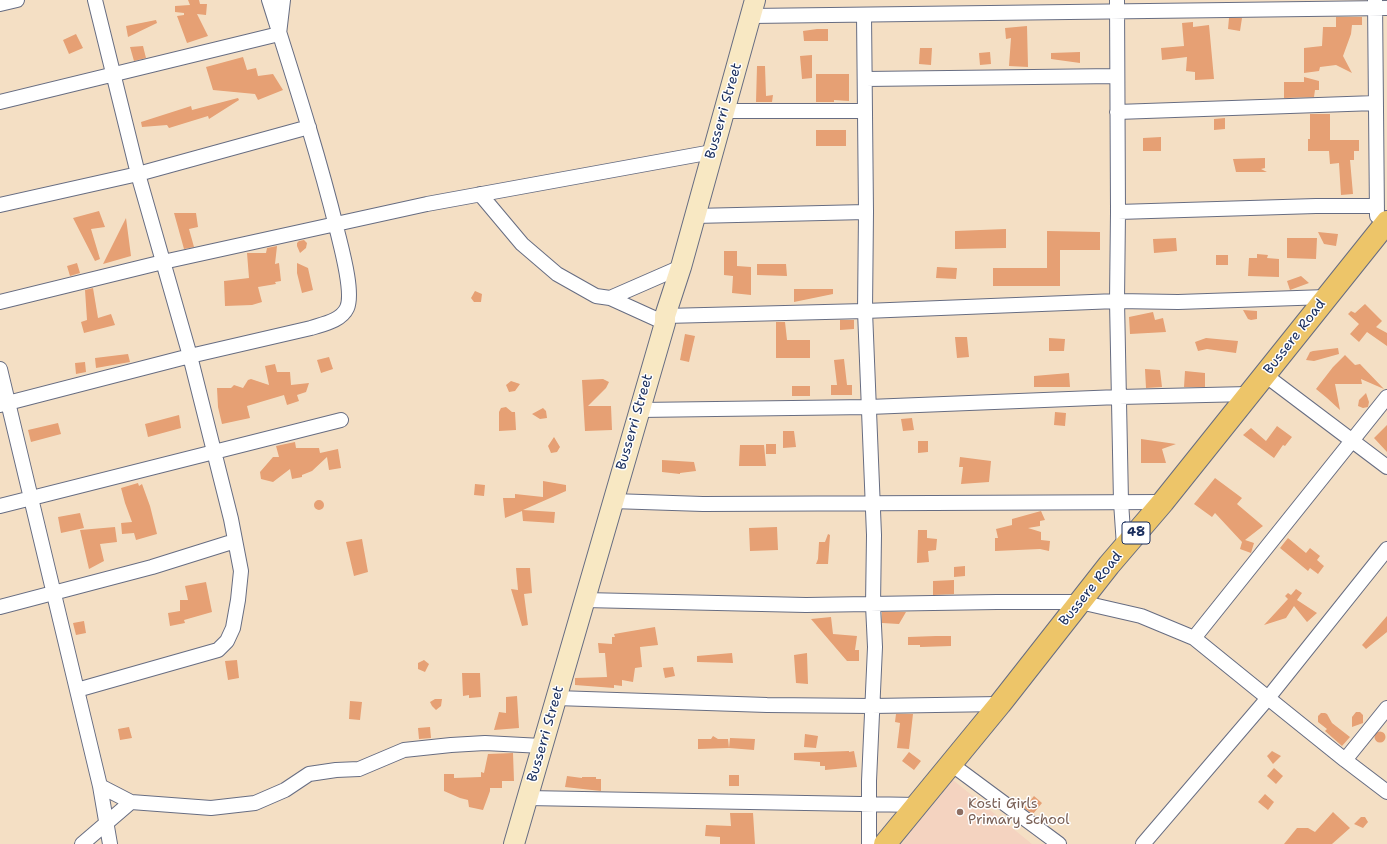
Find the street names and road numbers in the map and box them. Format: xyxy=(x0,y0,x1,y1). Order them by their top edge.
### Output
street label: Busserri Street xyxy=(702,61,746,161)
street label: Bussere Road xyxy=(1260,296,1330,378)
street label: Busserri Street xyxy=(613,372,657,472)
road number: 48 xyxy=(1122,522,1150,544)
street label: Bussere Road xyxy=(1056,548,1126,630)
street label: Busserri Street xyxy=(524,684,568,784)

